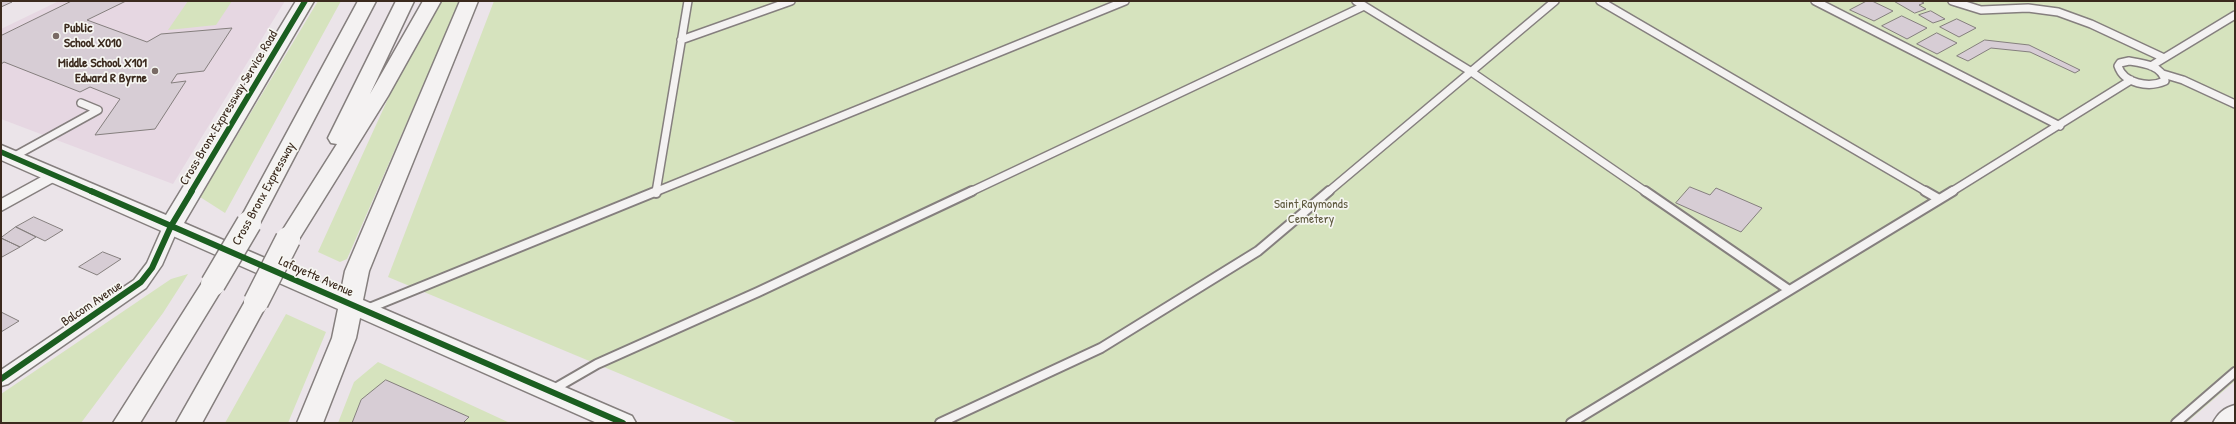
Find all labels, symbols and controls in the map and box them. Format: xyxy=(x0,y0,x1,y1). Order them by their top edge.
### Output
place label: Public School X010 xyxy=(64,21,122,52)
street label: Cross Bronx Expressway Service Road xyxy=(177,28,281,188)
marker: Public School X010 xyxy=(51,31,61,41)
place label: Middle School X101 Edward R Byrne xyxy=(58,56,147,87)
marker: Middle School X101 Edward R Byrne xyxy=(150,66,160,76)
street label: Cross Bronx Expressway xyxy=(229,140,299,248)
park label: Saint Raymonds Cemetery xyxy=(1274,197,1348,228)
street label: Lafayette Avenue xyxy=(276,254,356,300)
street label: Balcom Avenue xyxy=(59,278,125,330)

